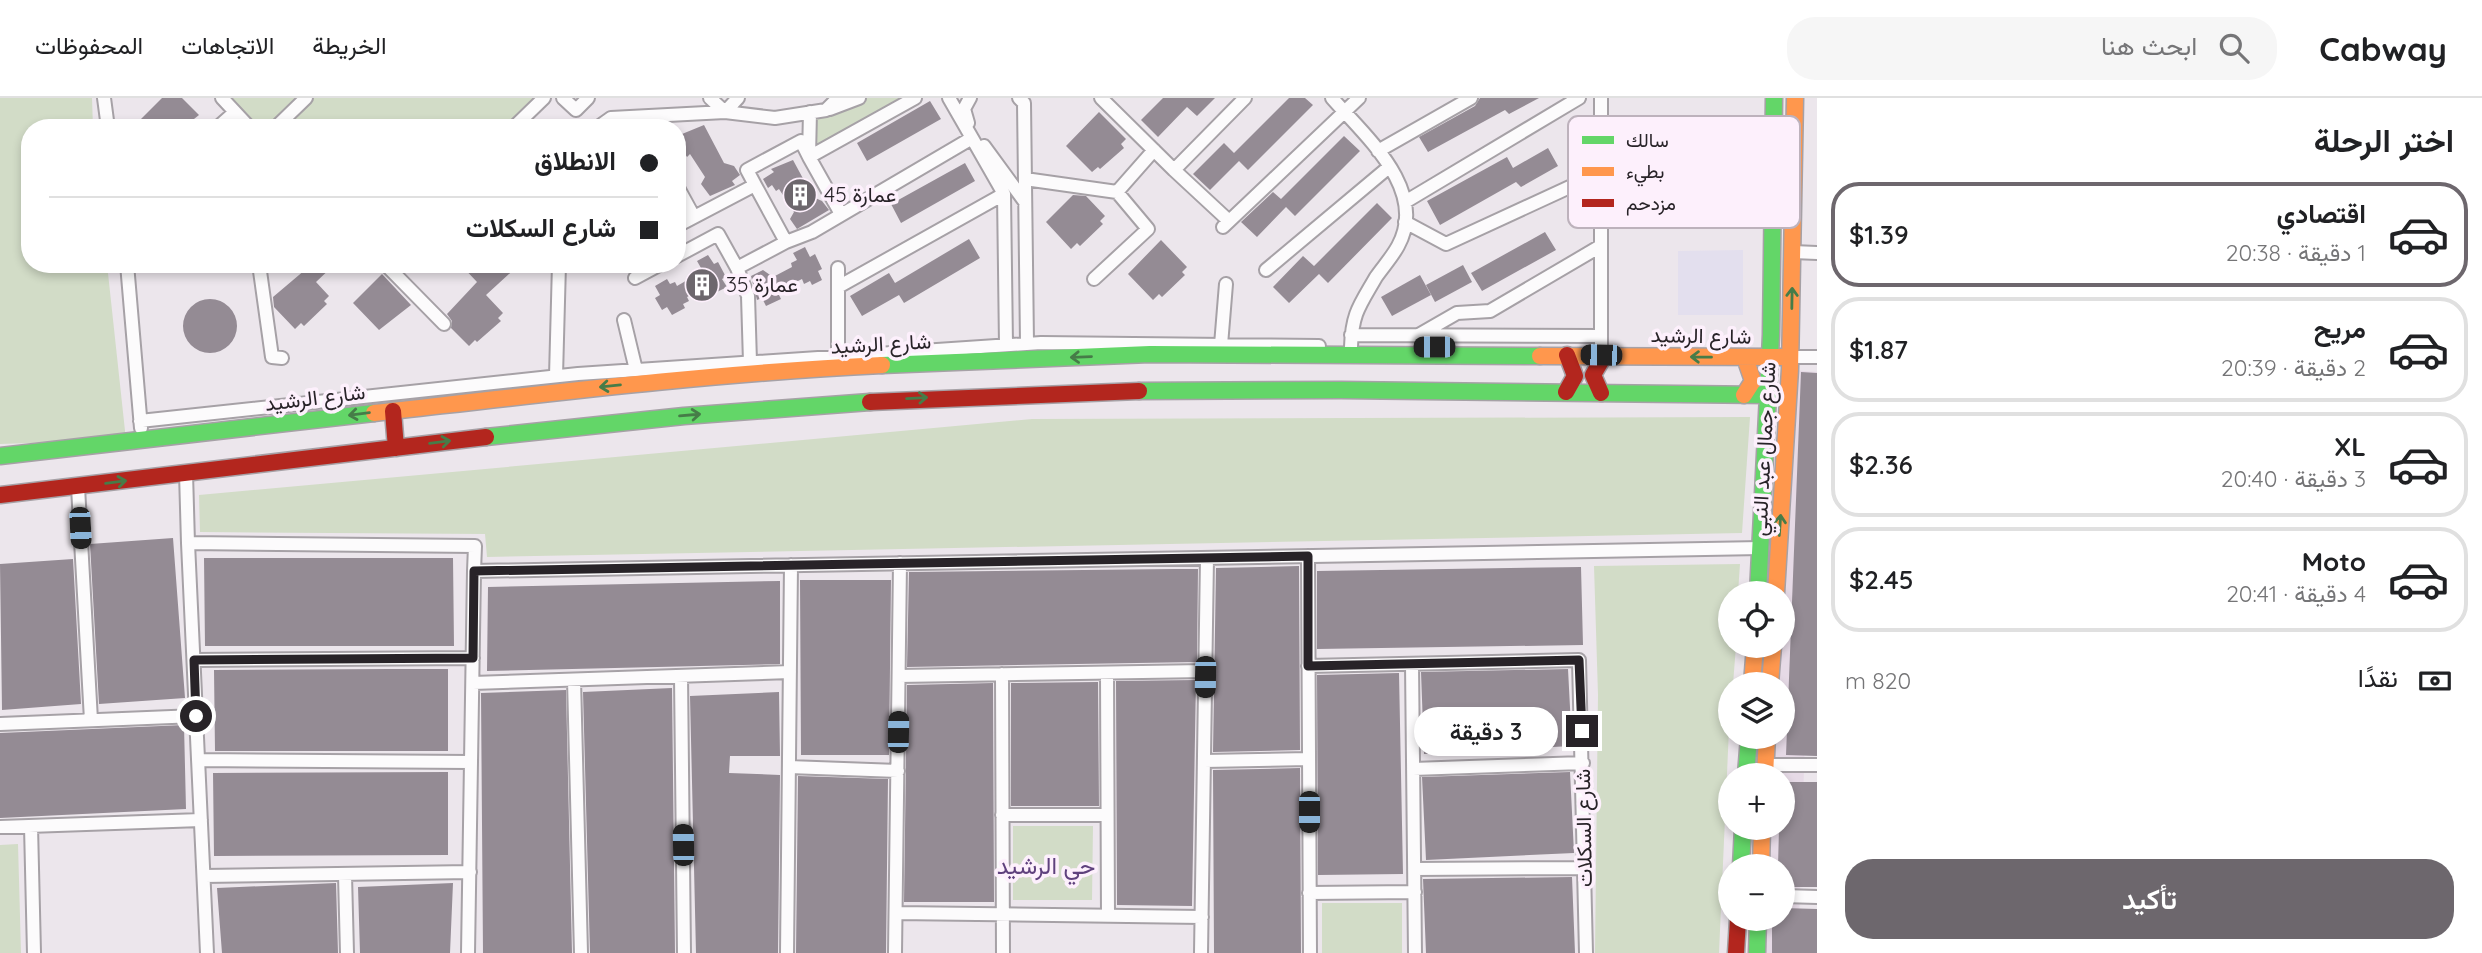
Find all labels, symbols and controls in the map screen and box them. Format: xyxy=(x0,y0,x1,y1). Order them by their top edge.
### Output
search box xyxy=(1787,17,2277,80)
text: Cabway xyxy=(2319,28,2447,69)
text: ابحث هنا xyxy=(2101,29,2197,62)
icon: search xyxy=(2215,29,2253,67)
text: المحفوظات xyxy=(35,30,143,60)
text: الاتجاهات xyxy=(181,30,274,60)
text: الخريطة xyxy=(312,30,387,60)
legend xyxy=(1568,116,1800,228)
text: اختر الرحلة xyxy=(2314,120,2454,160)
text: سالك xyxy=(1626,128,1669,152)
text: الانطلاق xyxy=(534,144,616,177)
text: بطيء xyxy=(1626,159,1664,187)
building icon: عمارة 45 xyxy=(781,176,819,214)
place label: عمارة 45 xyxy=(824,181,896,208)
text: مزدحم xyxy=(1626,191,1676,216)
text: اقتصادي xyxy=(2277,197,2366,230)
icon: car xyxy=(2387,203,2450,266)
text: شارع السكلات xyxy=(466,211,616,244)
text: $1.39 xyxy=(1849,218,1909,251)
text: 1 دقيقة · 20:38 xyxy=(2226,238,2366,267)
building icon: عمارة 35 xyxy=(683,266,721,304)
place label: عمارة 35 xyxy=(726,271,798,298)
one-way arrow xyxy=(1785,287,1799,310)
text: مريح xyxy=(2314,312,2366,345)
icon: car xyxy=(2387,318,2450,381)
street label: شارع الرشيد xyxy=(1650,321,1752,351)
street label: شارع الرشيد xyxy=(830,327,932,361)
text: $1.87 xyxy=(1849,333,1908,366)
car xyxy=(1414,337,1456,358)
car xyxy=(1580,344,1623,366)
one-way arrow xyxy=(1070,350,1093,363)
one-way arrow xyxy=(1689,350,1712,364)
text: 2 دقيقة · 20:39 xyxy=(2221,353,2366,382)
street label: شارع جمال عبد النبي xyxy=(1745,361,1786,537)
street label: شارع الرشيد xyxy=(263,378,367,418)
one-way arrow xyxy=(599,379,621,392)
one-way arrow xyxy=(905,392,928,405)
one-way arrow xyxy=(348,408,371,421)
one-way arrow xyxy=(678,408,701,421)
text: XL xyxy=(2334,430,2366,463)
icon: car xyxy=(2387,433,2450,496)
one-way arrow xyxy=(428,436,450,449)
text: $2.36 xyxy=(1849,448,1913,481)
text: 3 دقيقة · 20:40 xyxy=(2221,464,2366,493)
one-way arrow xyxy=(105,475,127,488)
car xyxy=(69,506,92,550)
one-way arrow xyxy=(1774,514,1787,537)
text: Moto xyxy=(2302,545,2366,578)
icon: car xyxy=(2387,548,2450,611)
text: $2.45 xyxy=(1849,563,1914,596)
text: 4 دقيقة · 20:41 xyxy=(2226,579,2366,608)
map controls xyxy=(1718,581,1795,931)
button: locate xyxy=(1718,581,1795,658)
car xyxy=(1195,656,1216,698)
text: نقدًا xyxy=(2358,661,2398,694)
icon: cash xyxy=(2416,662,2454,700)
text: 820 m xyxy=(1845,666,1911,695)
button: layers xyxy=(1718,672,1795,749)
route start xyxy=(180,700,212,732)
callout: 3 دقيقة xyxy=(1414,706,1558,756)
car xyxy=(888,711,909,753)
route end xyxy=(1566,715,1598,747)
text: 3 دقيقة xyxy=(1450,717,1522,746)
button: + xyxy=(1718,763,1795,840)
street label: شارع السكلات xyxy=(1569,769,1599,887)
car xyxy=(1299,791,1320,833)
car xyxy=(673,824,694,866)
district label: حي الرشيد xyxy=(997,850,1095,885)
button: − xyxy=(1718,854,1795,931)
button: تأكيد xyxy=(1845,859,2454,939)

